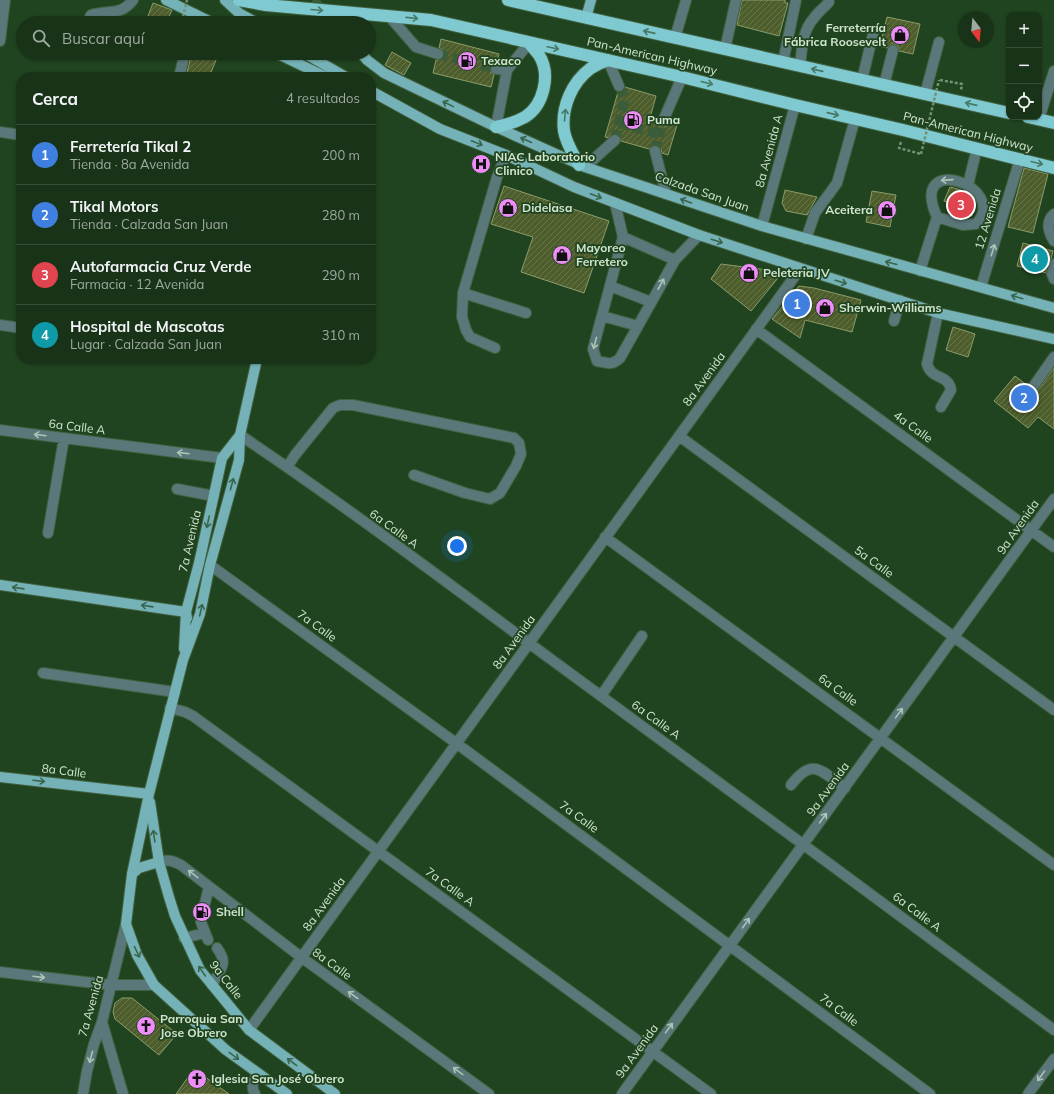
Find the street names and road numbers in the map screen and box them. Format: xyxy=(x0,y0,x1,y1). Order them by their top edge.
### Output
street label: Pan-American Highway xyxy=(586,33,719,78)
street label: Pan-American Highway xyxy=(902,108,1035,155)
street label: 8a Avenida A xyxy=(752,112,786,189)
street label: Calzada San Juan xyxy=(653,168,751,215)
street label: 12 Avenida xyxy=(971,186,1004,251)
street label: 8a Avenida xyxy=(679,349,728,409)
street label: 4a Calle xyxy=(891,407,936,446)
street label: 6a Calle A xyxy=(48,416,106,437)
street label: 9a Avenida xyxy=(993,497,1042,557)
street label: 6a Calle A xyxy=(367,506,422,552)
street label: 7a Avenida xyxy=(175,508,204,573)
street label: 5a Calle xyxy=(852,542,897,581)
street label: 7a Calle xyxy=(295,606,340,645)
street label: 8a Avenida xyxy=(489,612,538,672)
street label: 6a Calle xyxy=(816,670,861,709)
street label: 6a Calle A xyxy=(629,697,684,743)
street label: 9a Avenida xyxy=(803,759,852,819)
street label: 8a Calle xyxy=(41,760,87,781)
street label: 7a Calle xyxy=(557,797,602,836)
street label: 7a Calle A xyxy=(423,864,478,910)
street label: 8a Avenida xyxy=(299,874,348,934)
street label: 6a Calle A xyxy=(890,888,945,935)
street label: 8a Calle xyxy=(310,944,355,983)
street label: 9a Calle xyxy=(207,957,246,1002)
street label: 7a Avenida xyxy=(75,973,106,1038)
street label: 7a Calle xyxy=(817,990,862,1029)
street label: 9a Avenida xyxy=(612,1021,661,1081)

